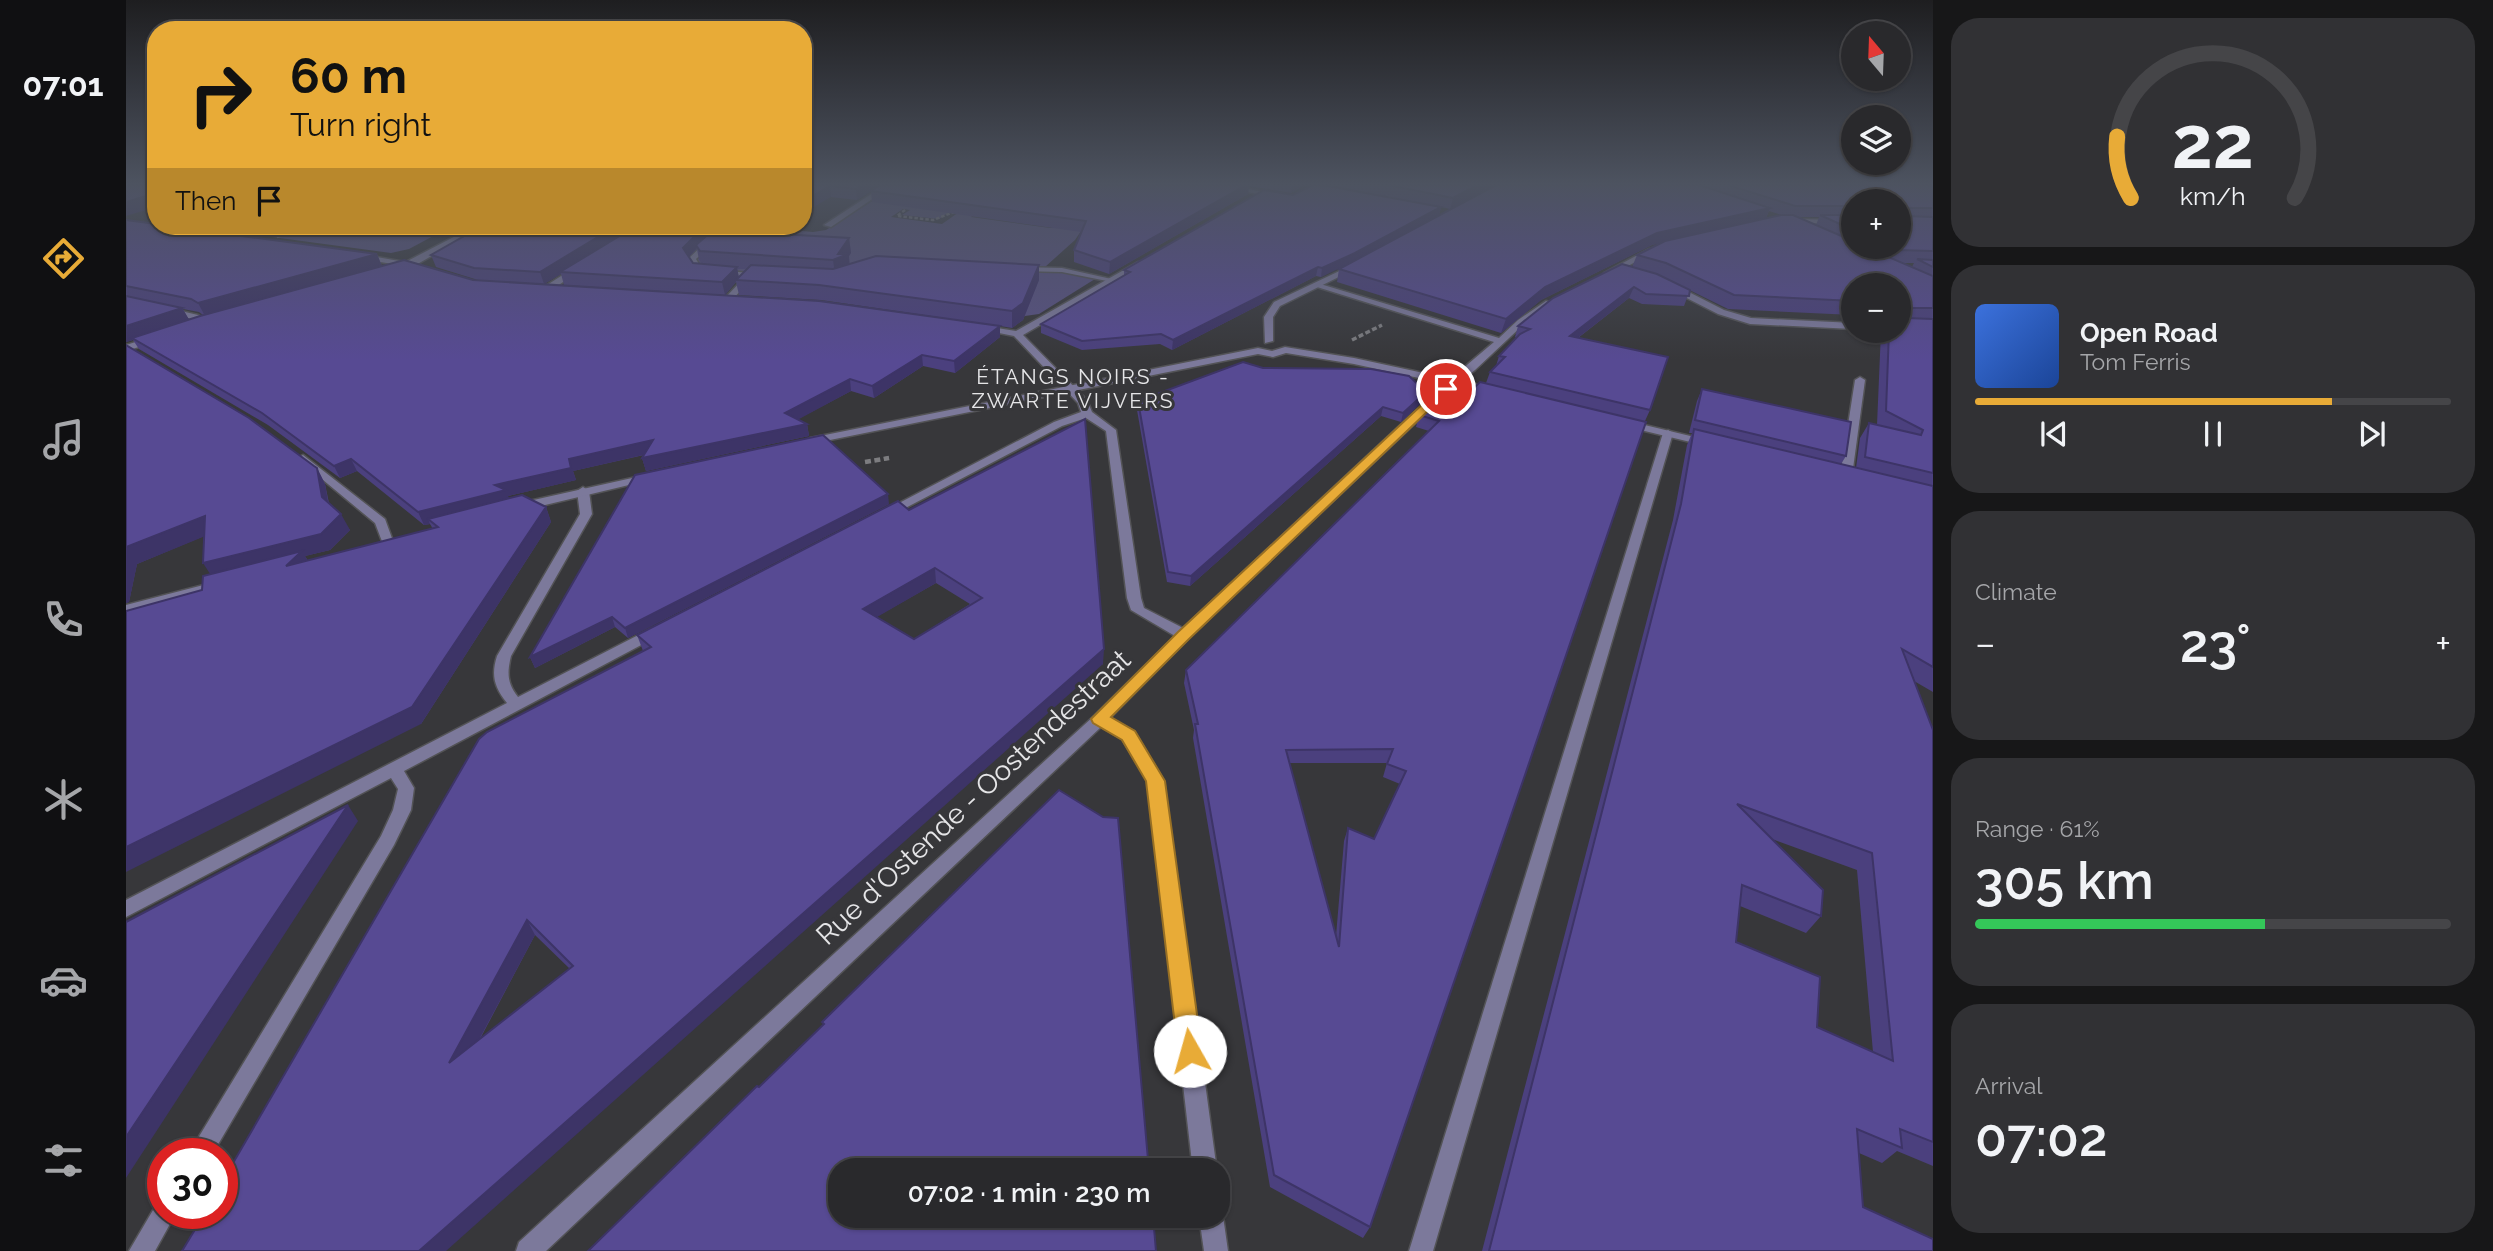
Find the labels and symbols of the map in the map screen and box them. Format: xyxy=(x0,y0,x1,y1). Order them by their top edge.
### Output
north arrow xyxy=(1841,21,1911,91)
pin xyxy=(1416,359,1476,419)
district label: ÉTANGS NOIRS - ZWARTE VIJVERS xyxy=(972,364,1175,413)
street label: Rue d'Ostende - Oostendestraat xyxy=(810,643,1138,952)
position arrow xyxy=(1153,1014,1227,1088)
speed limit sign: 30 xyxy=(147,1138,238,1229)

